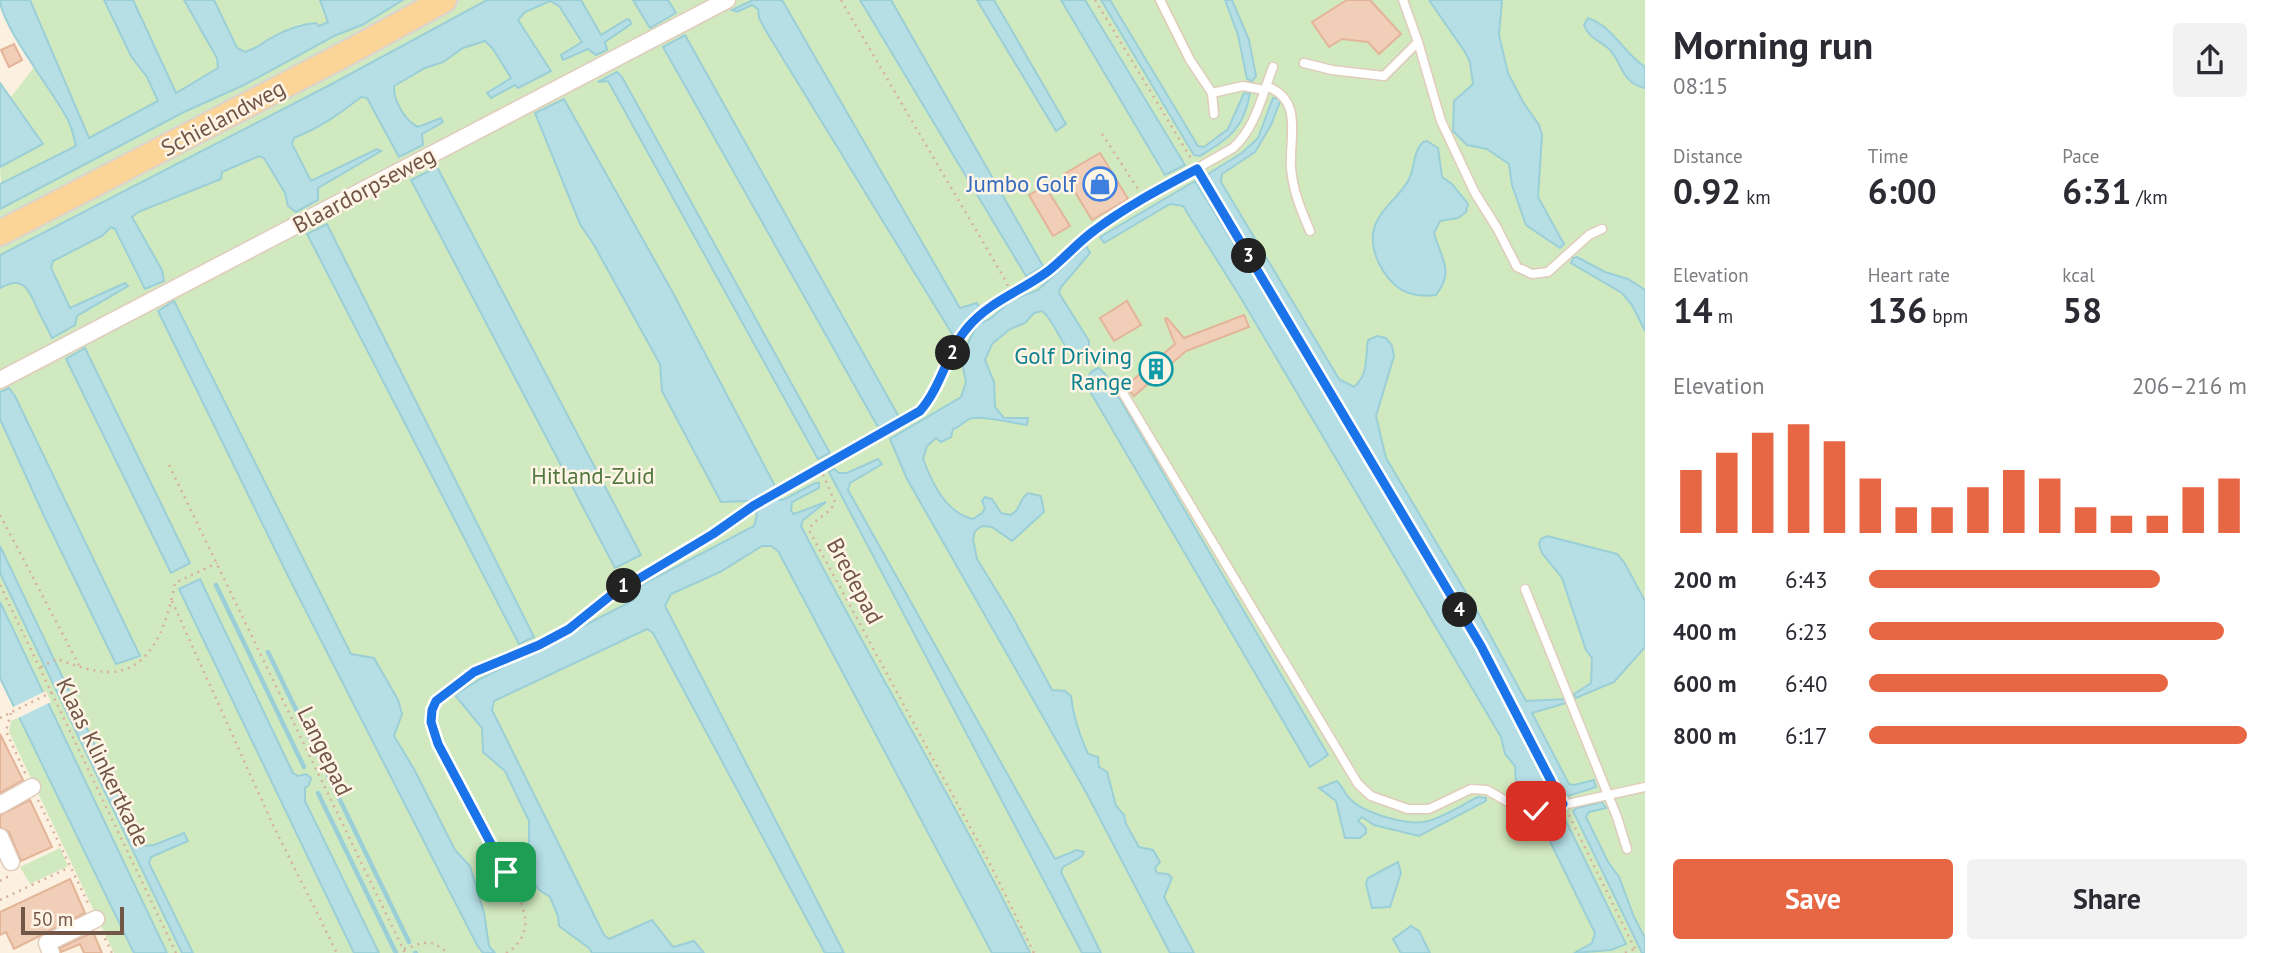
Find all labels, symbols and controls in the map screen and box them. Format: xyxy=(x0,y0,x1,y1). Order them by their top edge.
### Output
text: Morning run xyxy=(1673,20,1873,69)
button: share xyxy=(2173,23,2247,97)
text: 08:15 xyxy=(1673,71,1728,100)
street label: Schielandweg xyxy=(156,73,290,162)
street label: Blaardorpseweg xyxy=(288,140,440,239)
text: Distance xyxy=(1673,144,1743,168)
text: Time xyxy=(1868,144,1908,168)
text: Pace xyxy=(2062,144,2100,168)
shop icon: Jumbo Golf xyxy=(1081,165,1119,203)
text: 0.92 xyxy=(1673,168,1741,214)
text: 6:00 xyxy=(1868,168,1937,214)
text: 6:31 xyxy=(2062,168,2131,214)
place label: Jumbo Golf xyxy=(966,169,1078,198)
text: km xyxy=(1741,185,1771,209)
text: /km xyxy=(2131,185,2168,209)
pin: 3 xyxy=(1232,238,1266,274)
text: 3 xyxy=(1243,243,1254,267)
text: Elevation xyxy=(1673,263,1749,287)
text: Heart rate xyxy=(1868,263,1950,287)
text: kcal xyxy=(2062,263,2095,287)
text: 14 xyxy=(1673,287,1713,333)
text: 136 xyxy=(1868,287,1927,333)
text: 58 xyxy=(2062,287,2102,333)
text: m xyxy=(1713,304,1733,328)
text: bpm xyxy=(1927,304,1968,328)
pin: 2 xyxy=(936,336,970,370)
text: 2 xyxy=(947,340,958,364)
place label: Golf Driving Range xyxy=(1014,341,1132,396)
building icon: Golf Driving Range xyxy=(1137,350,1175,388)
text: Elevation xyxy=(1673,371,1765,400)
text: 206–216 m xyxy=(2132,371,2247,400)
park label: Hitland-Zuid xyxy=(531,461,655,490)
street label: Bredepad xyxy=(821,533,890,629)
text: 200 m xyxy=(1673,565,1736,594)
text: 6:43 xyxy=(1785,565,1828,594)
pin: 1 xyxy=(606,568,642,604)
text: 1 xyxy=(618,573,629,597)
pin: 4 xyxy=(1442,592,1478,628)
text: 4 xyxy=(1454,597,1465,621)
text: 400 m xyxy=(1673,617,1736,646)
text: 6:23 xyxy=(1785,617,1828,646)
text: 600 m xyxy=(1673,669,1736,698)
text: 6:40 xyxy=(1785,669,1828,698)
street label: Klaas Klinkertkade xyxy=(50,673,157,851)
street label: Langepad xyxy=(291,701,359,800)
text: 800 m xyxy=(1673,721,1736,750)
text: 6:17 xyxy=(1785,721,1828,750)
pin xyxy=(1506,781,1566,841)
icon: check xyxy=(1517,792,1555,830)
pin xyxy=(476,842,536,902)
icon: arrive xyxy=(487,853,525,891)
button: Save xyxy=(1673,859,1953,939)
button: Share xyxy=(1967,859,2247,939)
scale bar xyxy=(21,904,124,936)
text: 50 m xyxy=(32,907,73,931)

